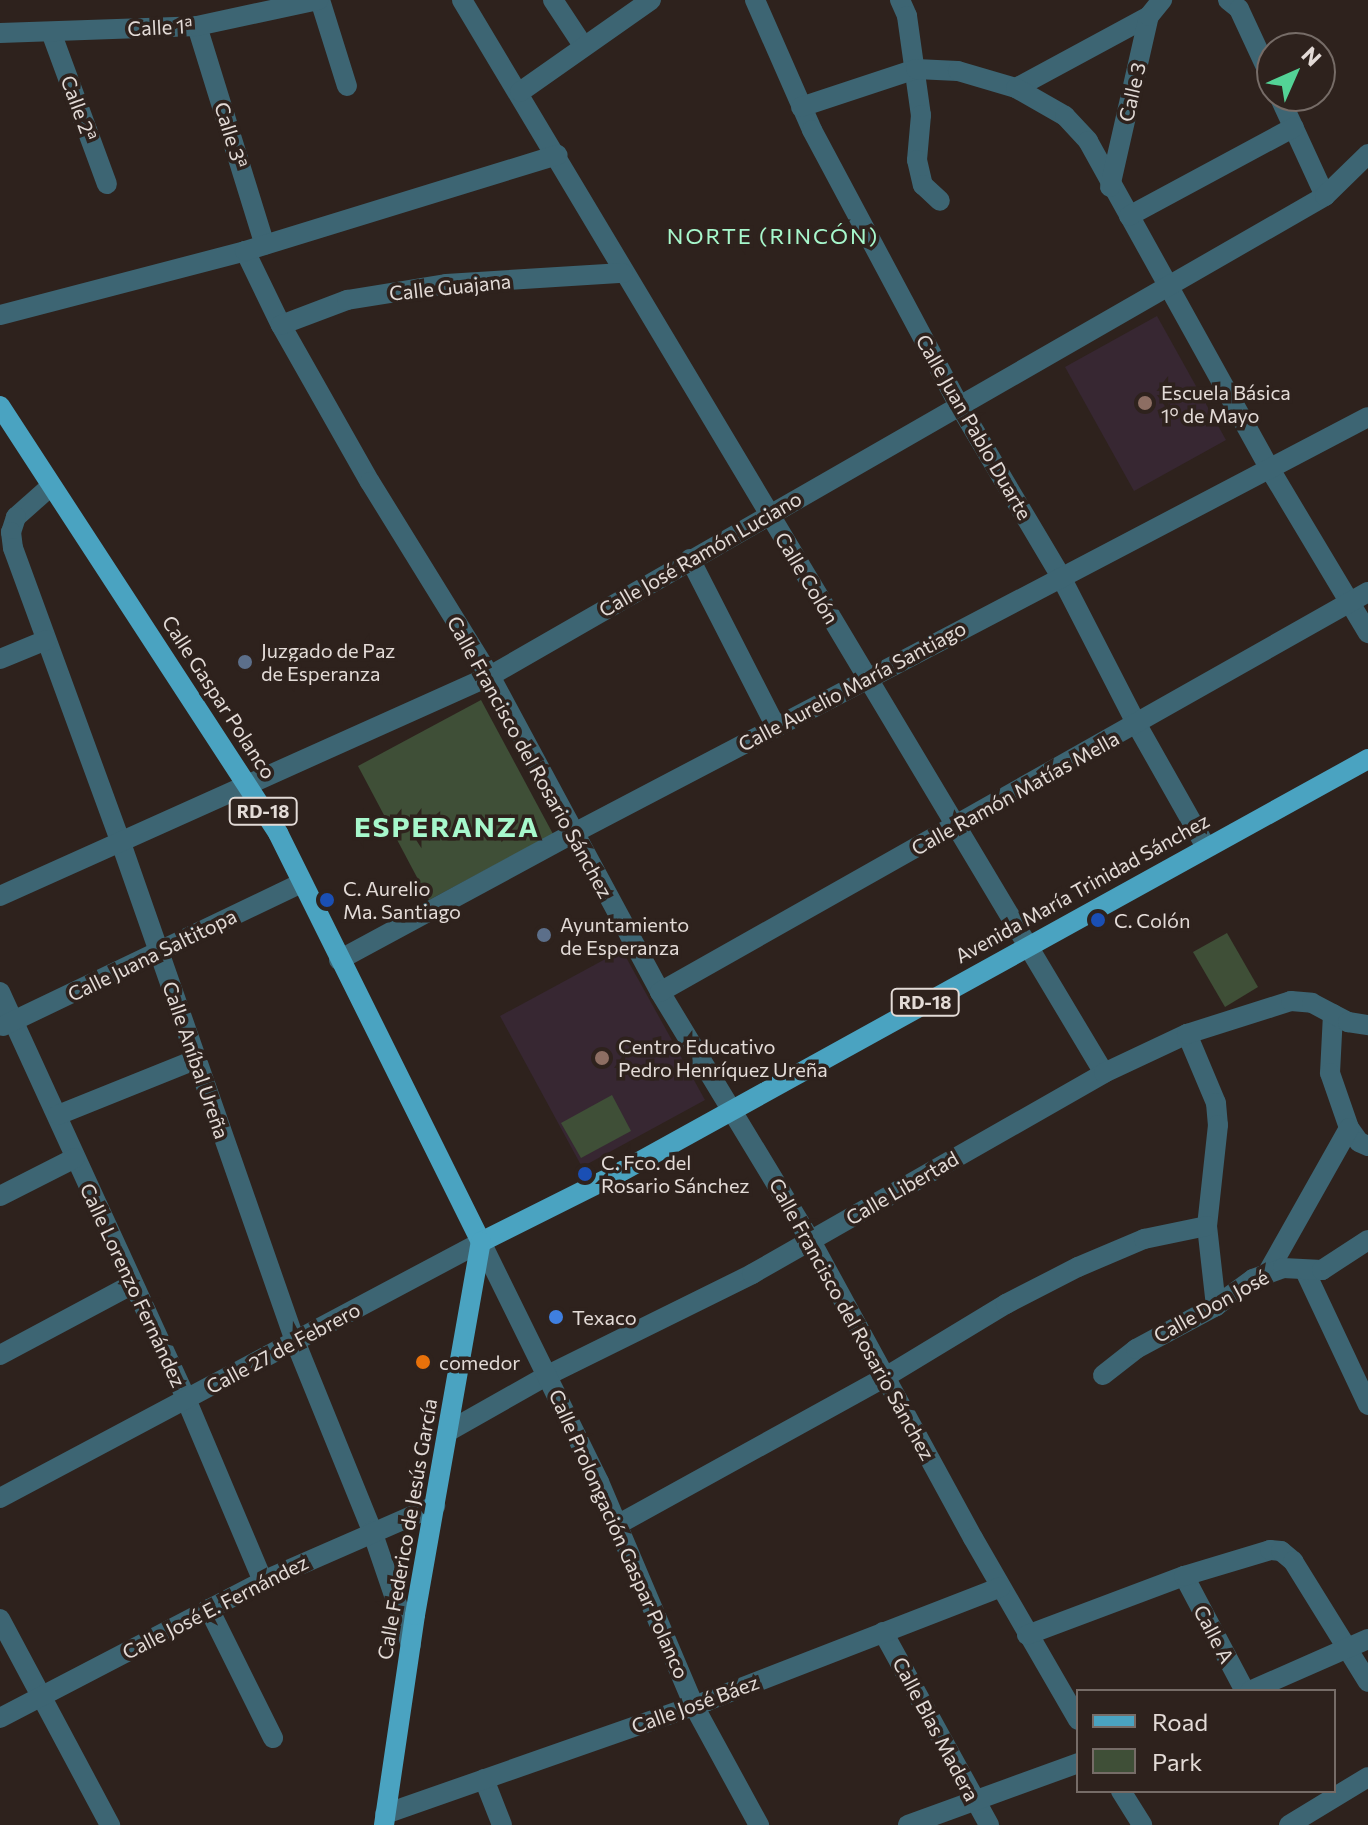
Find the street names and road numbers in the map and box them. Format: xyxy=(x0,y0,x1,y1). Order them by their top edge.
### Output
street label: Calle 1ª xyxy=(127,13,193,41)
street label: Calle 3 xyxy=(1114,60,1150,124)
street label: Calle 2ª xyxy=(56,72,102,144)
street label: Calle 3ª xyxy=(210,99,252,171)
street label: Calle Guajana xyxy=(388,269,512,305)
street label: Calle Juan Pablo Duarte xyxy=(911,330,1037,524)
street label: Calle José Ramón Luciano xyxy=(595,486,805,622)
street label: Calle Colón xyxy=(770,528,844,628)
street label: Calle Gaspar Polanco xyxy=(157,611,281,783)
street label: Calle Francisco del Rosario Sánchez xyxy=(442,612,618,902)
street label: Calle Aurelio María Santiago xyxy=(734,616,970,756)
street label: Calle Ramón Matías Mella xyxy=(907,726,1123,860)
road number: RD-18 xyxy=(227,797,299,825)
street label: Avenida María Trinidad Sánchez xyxy=(951,808,1213,968)
street label: Calle Juana Saltitopa xyxy=(64,904,240,1006)
street label: Calle Aníbal Ureña xyxy=(158,978,234,1142)
road number: RD-18 xyxy=(889,988,961,1016)
street label: Calle Libertad xyxy=(841,1146,963,1230)
street label: Calle Francisco del Rosario Sánchez xyxy=(764,1174,940,1464)
street label: Calle Lorenzo Fernández xyxy=(75,1179,191,1391)
street label: Calle Don José xyxy=(1149,1265,1273,1347)
street label: Calle 27 de Febrero xyxy=(202,1297,364,1399)
street label: Calle Prolongación Gaspar Polanco xyxy=(544,1386,694,1682)
street label: Calle Federico de Jesús García xyxy=(372,1396,442,1662)
street label: Calle José E. Fernández xyxy=(118,1550,312,1664)
street label: Calle A xyxy=(1189,1601,1239,1667)
street label: Calle Blas Madera xyxy=(888,1653,984,1805)
street label: Calle José Báez xyxy=(628,1670,762,1738)

